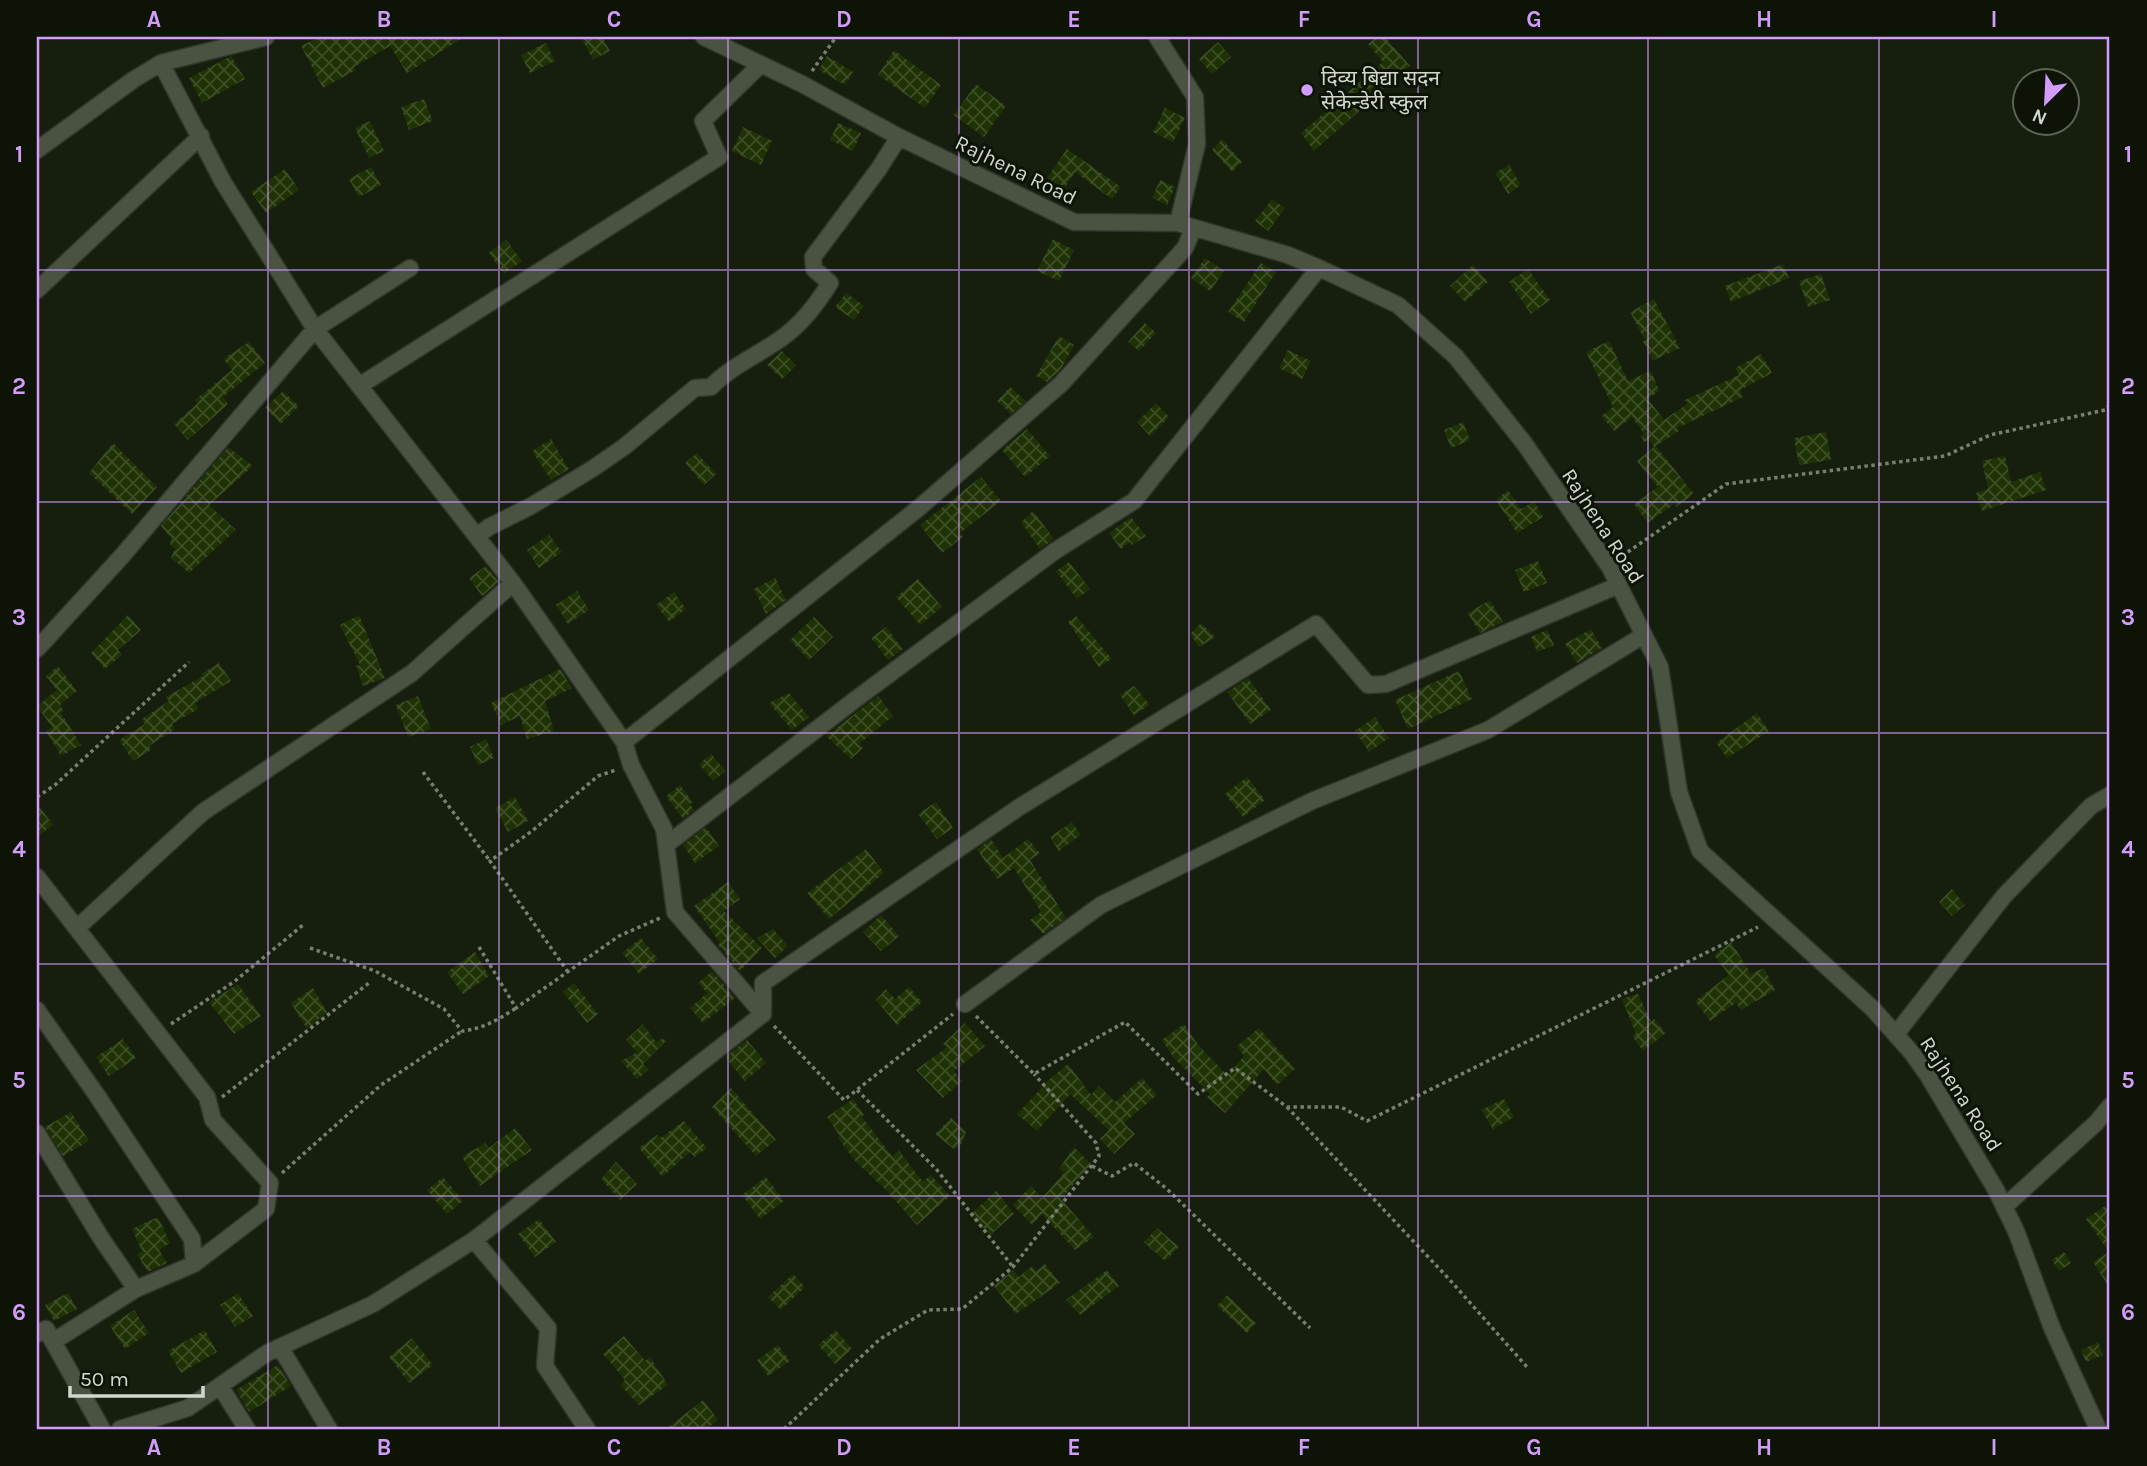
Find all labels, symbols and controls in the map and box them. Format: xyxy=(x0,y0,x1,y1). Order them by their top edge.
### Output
text: A xyxy=(147,6,161,33)
text: B xyxy=(377,6,391,33)
text: C xyxy=(607,6,621,33)
text: D xyxy=(836,6,852,33)
text: E xyxy=(1067,6,1081,33)
text: F xyxy=(1298,6,1310,33)
text: G xyxy=(1526,6,1542,33)
text: H xyxy=(1756,6,1772,33)
text: I xyxy=(1990,6,1998,33)
place label: दिव्य बिद्या सदन सेकेन्डेरी स्कुल xyxy=(1321,66,1440,115)
north arrow xyxy=(2010,66,2080,136)
marker: दिव्य बिद्या सदन सेकेन्डेरी स्कुल xyxy=(1299,82,1315,98)
text: N xyxy=(2029,104,2050,129)
street label: Rajhena Road xyxy=(951,130,1081,210)
text: 1 xyxy=(15,141,23,168)
text: 1 xyxy=(2124,141,2132,168)
text: 2 xyxy=(12,373,26,400)
text: 2 xyxy=(2121,373,2135,400)
street label: Rajhena Road xyxy=(1557,464,1649,588)
text: 3 xyxy=(12,604,26,631)
text: 3 xyxy=(2121,604,2135,631)
text: 4 xyxy=(12,836,26,863)
text: 4 xyxy=(2121,836,2135,863)
street label: Rajhena Road xyxy=(1915,1032,2007,1156)
text: 5 xyxy=(12,1067,26,1094)
text: 5 xyxy=(2121,1067,2135,1094)
text: 6 xyxy=(12,1299,26,1326)
text: 6 xyxy=(2121,1299,2135,1326)
scale bar xyxy=(70,1354,203,1398)
text: 50 m xyxy=(80,1367,129,1391)
text: A xyxy=(147,1434,161,1461)
text: B xyxy=(377,1434,391,1461)
text: C xyxy=(607,1434,621,1461)
text: D xyxy=(836,1434,852,1461)
text: E xyxy=(1067,1434,1081,1461)
text: F xyxy=(1298,1434,1310,1461)
text: G xyxy=(1526,1434,1542,1461)
text: H xyxy=(1756,1434,1772,1461)
text: I xyxy=(1990,1434,1998,1461)

